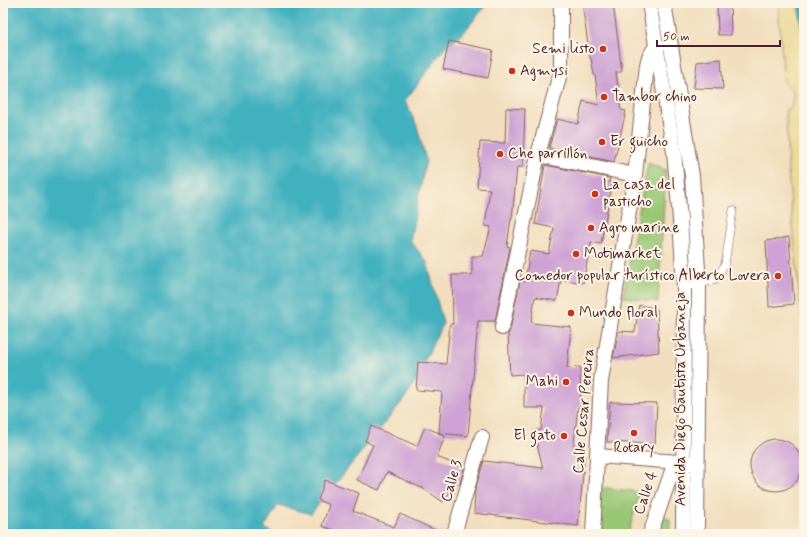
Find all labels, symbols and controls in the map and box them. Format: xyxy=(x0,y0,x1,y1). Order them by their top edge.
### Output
scale bar xyxy=(657,22,780,48)
text: 50 m xyxy=(663,29,690,45)
place label: Semi listo xyxy=(532,39,595,59)
marker: Semi listo xyxy=(598,44,608,54)
place label: Agmysi xyxy=(520,61,568,81)
marker: Agmysi xyxy=(507,66,517,76)
place label: Tambor chino xyxy=(612,87,697,107)
marker: Tambor chino xyxy=(599,92,609,102)
place label: Er güicho xyxy=(610,132,668,153)
marker: Er güicho xyxy=(597,137,607,147)
place label: Che parrillón xyxy=(508,144,587,164)
marker: Che parrillón xyxy=(495,149,505,159)
place label: La casa del pasticho xyxy=(603,175,675,212)
marker: La casa del pasticho xyxy=(590,189,600,199)
place label: Agro marine xyxy=(599,218,680,238)
marker: Agro marine xyxy=(586,223,596,233)
place label: Motimarket xyxy=(584,244,661,264)
marker: Motimarket xyxy=(571,249,581,259)
place label: Comedor popular turístico Alberto Lovera xyxy=(515,266,770,286)
marker: Comedor popular turístico Alberto Lovera xyxy=(773,271,783,281)
street label: Avenida Diego Bautista Urbaneja xyxy=(671,292,692,506)
place label: Mundo floral xyxy=(579,303,658,323)
marker: Mundo floral xyxy=(566,308,576,318)
street label: Calle Cesar Pereira xyxy=(569,347,599,474)
place label: Mahi xyxy=(526,372,558,392)
marker: Mahi xyxy=(561,377,571,387)
place label: El gato xyxy=(514,426,556,447)
marker: Rotary xyxy=(629,428,639,438)
marker: El gato xyxy=(559,431,569,441)
place label: Rotary xyxy=(614,438,654,458)
street label: Calle 3 xyxy=(436,457,468,504)
street label: Calle 4 xyxy=(629,468,663,518)

